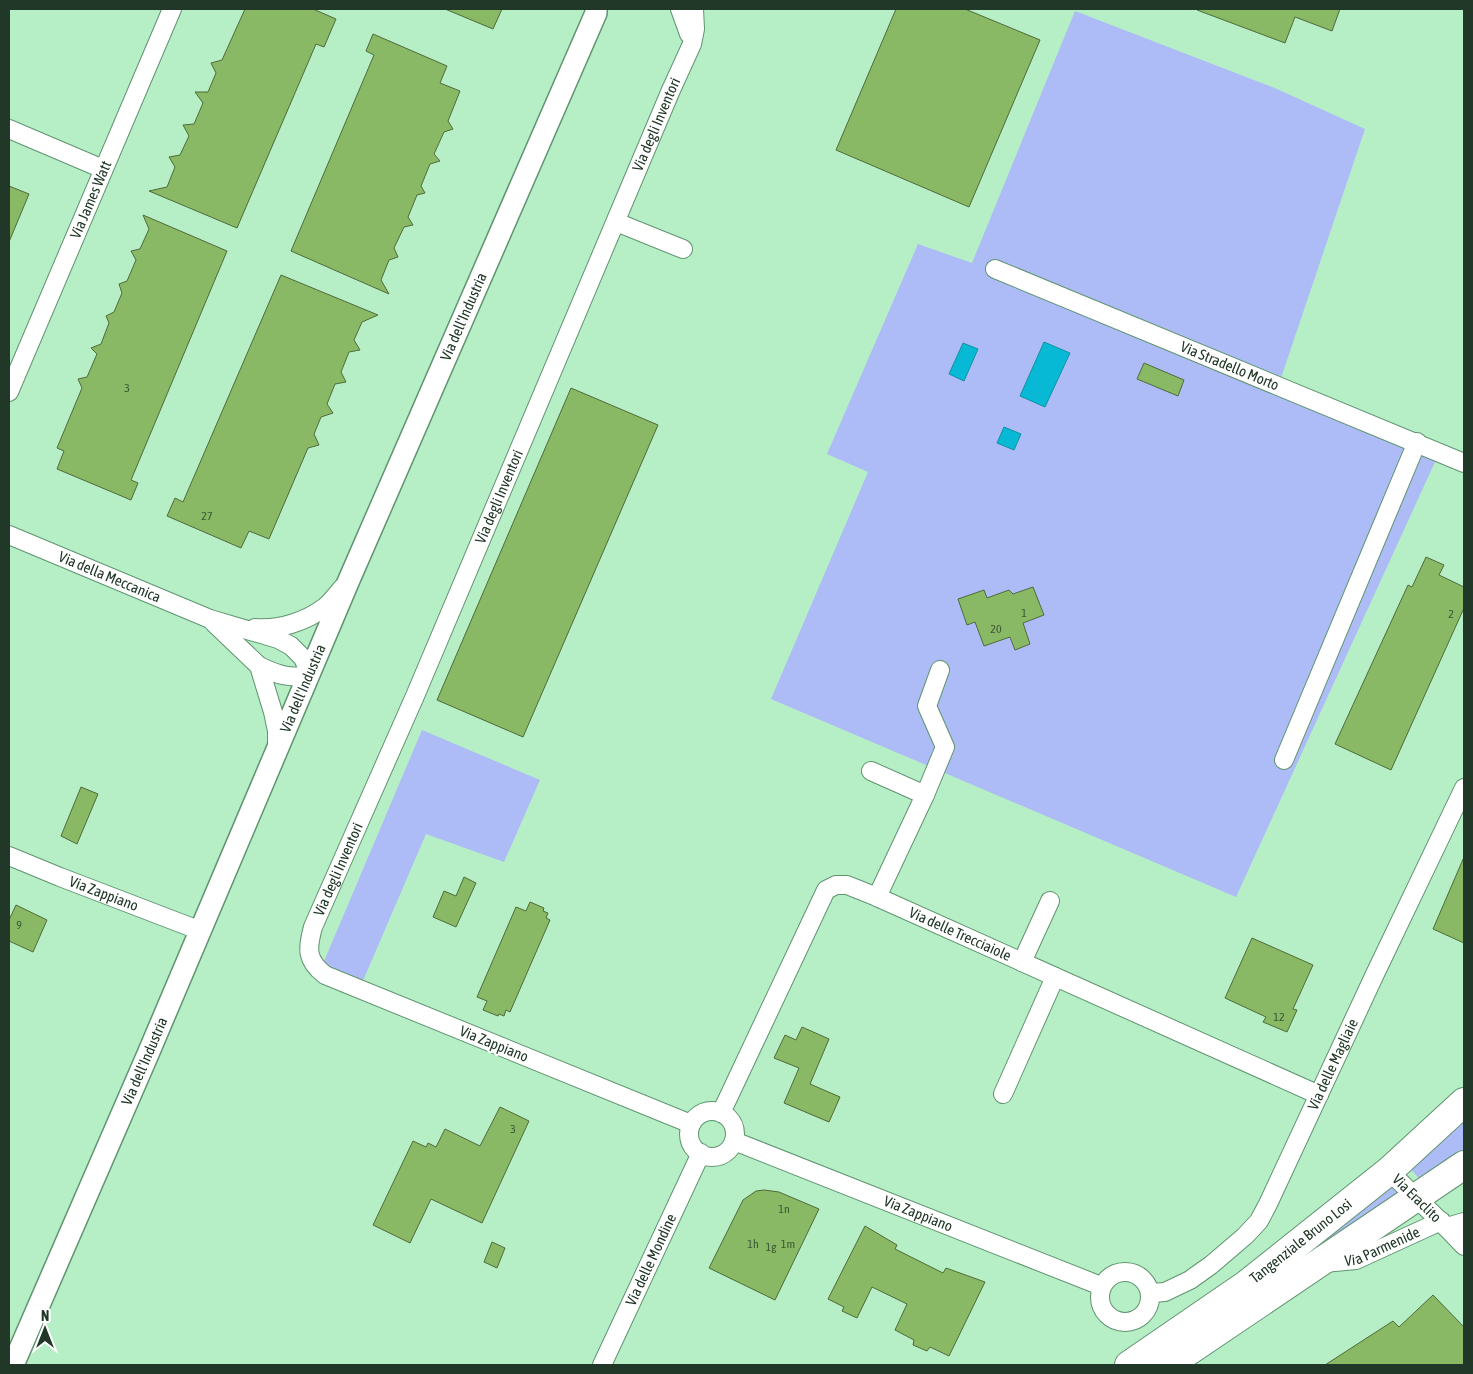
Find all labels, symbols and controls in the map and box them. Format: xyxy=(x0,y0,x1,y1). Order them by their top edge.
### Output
street label: Via degli Inventori xyxy=(629,75,683,174)
street label: Via James Watt xyxy=(66,158,114,241)
street label: Via dell'Industria xyxy=(437,270,490,363)
street label: Via Stradello Morto xyxy=(1178,338,1282,394)
house number: 3 xyxy=(124,381,130,395)
street label: Via degli Inventori xyxy=(471,447,526,546)
house number: 27 xyxy=(201,509,213,523)
street label: Via della Meccanica xyxy=(56,548,163,605)
house number: 1 xyxy=(1021,606,1027,620)
house number: 2 xyxy=(1448,607,1454,621)
house number: 20 xyxy=(990,622,1002,636)
street label: Via dell'Industria xyxy=(276,642,329,735)
street label: Via degli Inventori xyxy=(310,820,366,918)
street label: Via Zappiano xyxy=(67,872,141,914)
street label: Via delle Trecciaiole xyxy=(907,903,1014,964)
house number: 9 xyxy=(16,918,22,932)
house number: 12 xyxy=(1273,1010,1285,1024)
street label: Via dell'Industria xyxy=(118,1015,171,1108)
street label: Via delle Magliaie xyxy=(1304,1016,1361,1112)
street label: Via Zappiano xyxy=(457,1022,531,1065)
house number: 3 xyxy=(510,1122,516,1136)
street label: Via Eraclito xyxy=(1389,1170,1445,1226)
street label: Via Zappiano xyxy=(881,1192,955,1235)
street label: Tangenziale Bruno Losi xyxy=(1246,1195,1355,1286)
house number: 1n xyxy=(778,1202,790,1216)
street label: Via delle Mondine xyxy=(622,1211,679,1308)
street label: Via Parmenide xyxy=(1344,1223,1422,1269)
house number: 1h xyxy=(747,1237,759,1251)
house number: 1m xyxy=(781,1237,795,1251)
house number: 1g xyxy=(766,1240,777,1254)
north arrow xyxy=(20,1304,70,1354)
text: N xyxy=(41,1308,49,1324)

